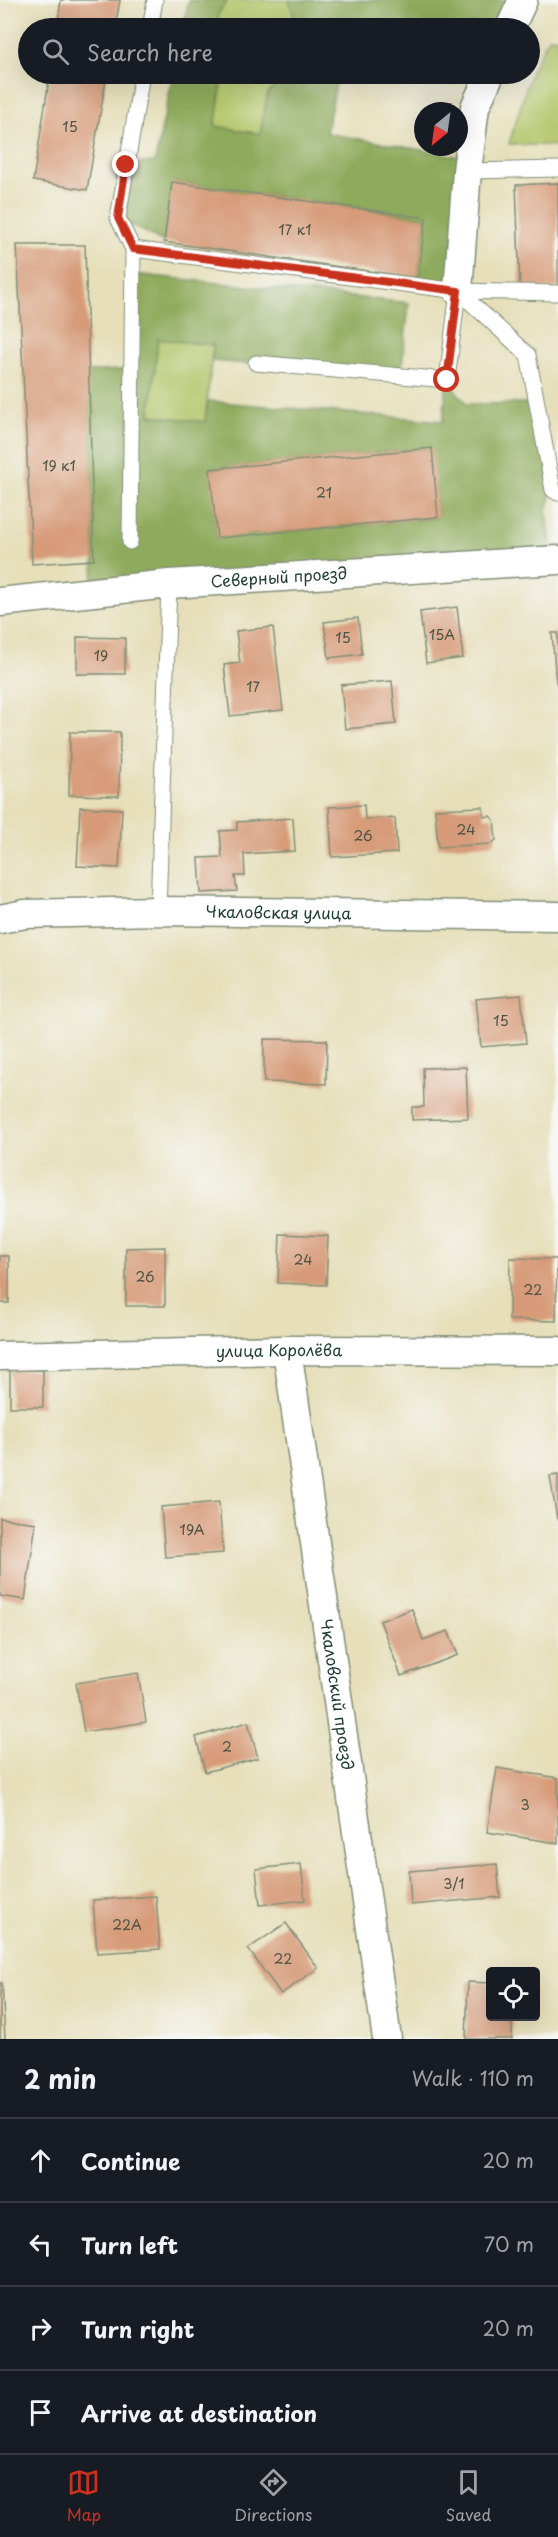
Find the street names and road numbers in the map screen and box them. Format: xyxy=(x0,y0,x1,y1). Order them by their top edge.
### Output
street label: Северный проезд xyxy=(210,560,348,592)
street label: Чкаловская улица xyxy=(205,899,352,924)
street label: улица Королёва xyxy=(216,1337,342,1362)
street label: Чкаловский проезд xyxy=(315,1617,361,1772)

